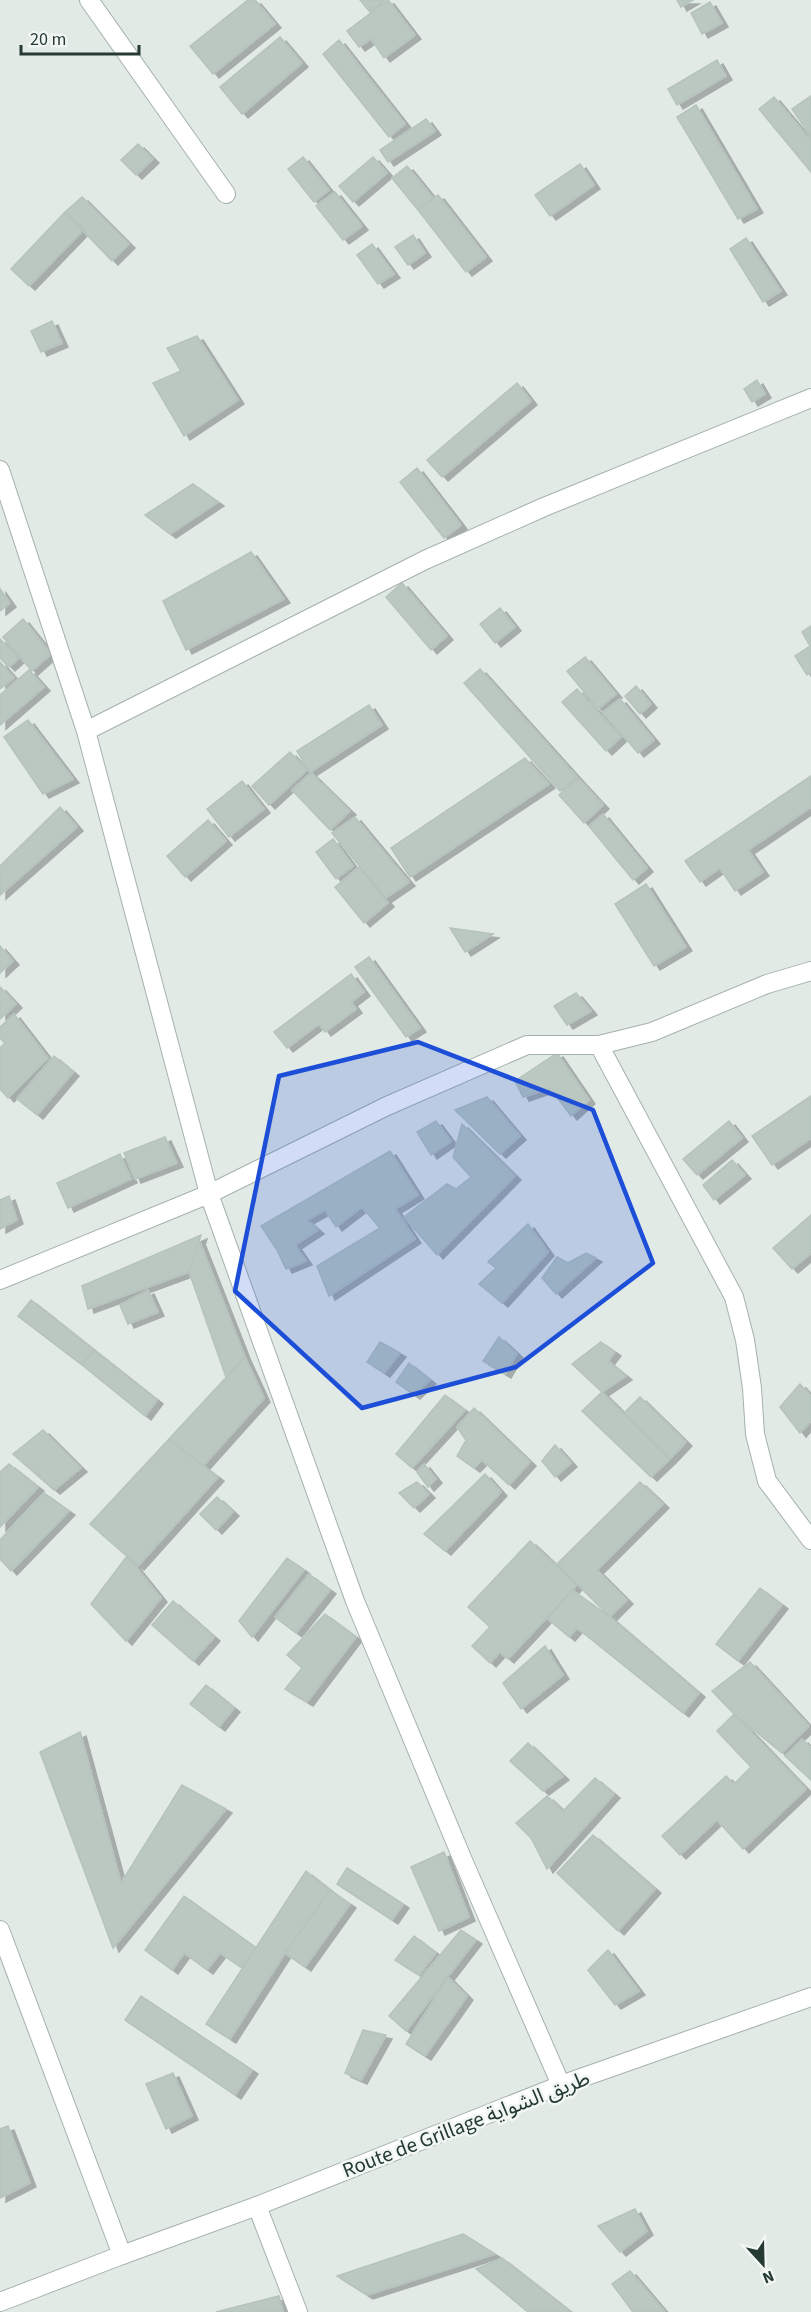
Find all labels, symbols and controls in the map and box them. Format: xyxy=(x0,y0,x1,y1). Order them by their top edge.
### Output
scale bar xyxy=(21,18,140,56)
text: 20 m xyxy=(30,27,66,52)
street label: Route de Grillage طريق الشواية xyxy=(338,2063,594,2185)
north arrow xyxy=(733,2234,793,2294)
text: N xyxy=(759,2265,777,2289)

